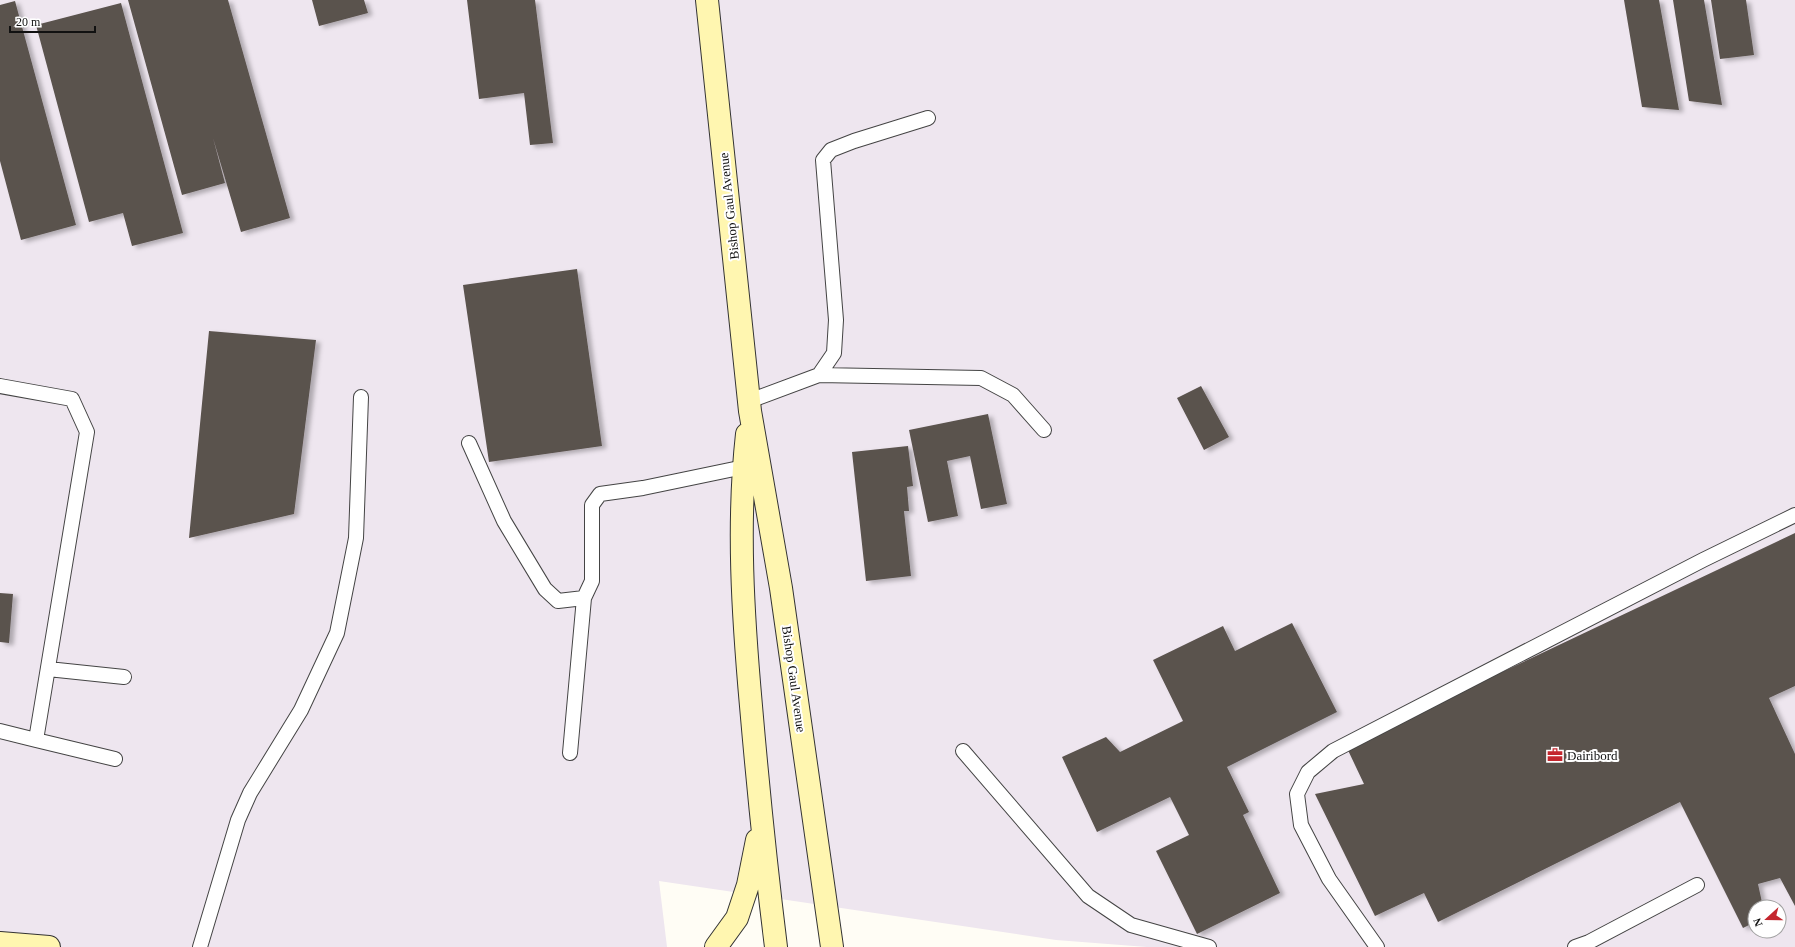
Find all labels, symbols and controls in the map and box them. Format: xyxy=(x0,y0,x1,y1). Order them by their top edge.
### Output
scale bar xyxy=(10,8,95,34)
text: 20 m xyxy=(16,15,41,29)
street label: Bishop Gaul Avenue xyxy=(716,152,742,260)
street label: Bishop Gaul Avenue xyxy=(779,625,809,733)
office icon: Dairibord xyxy=(1546,746,1564,764)
place label: Dairibord xyxy=(1567,748,1618,763)
north arrow xyxy=(1747,899,1787,939)
text: N xyxy=(1751,917,1765,928)

